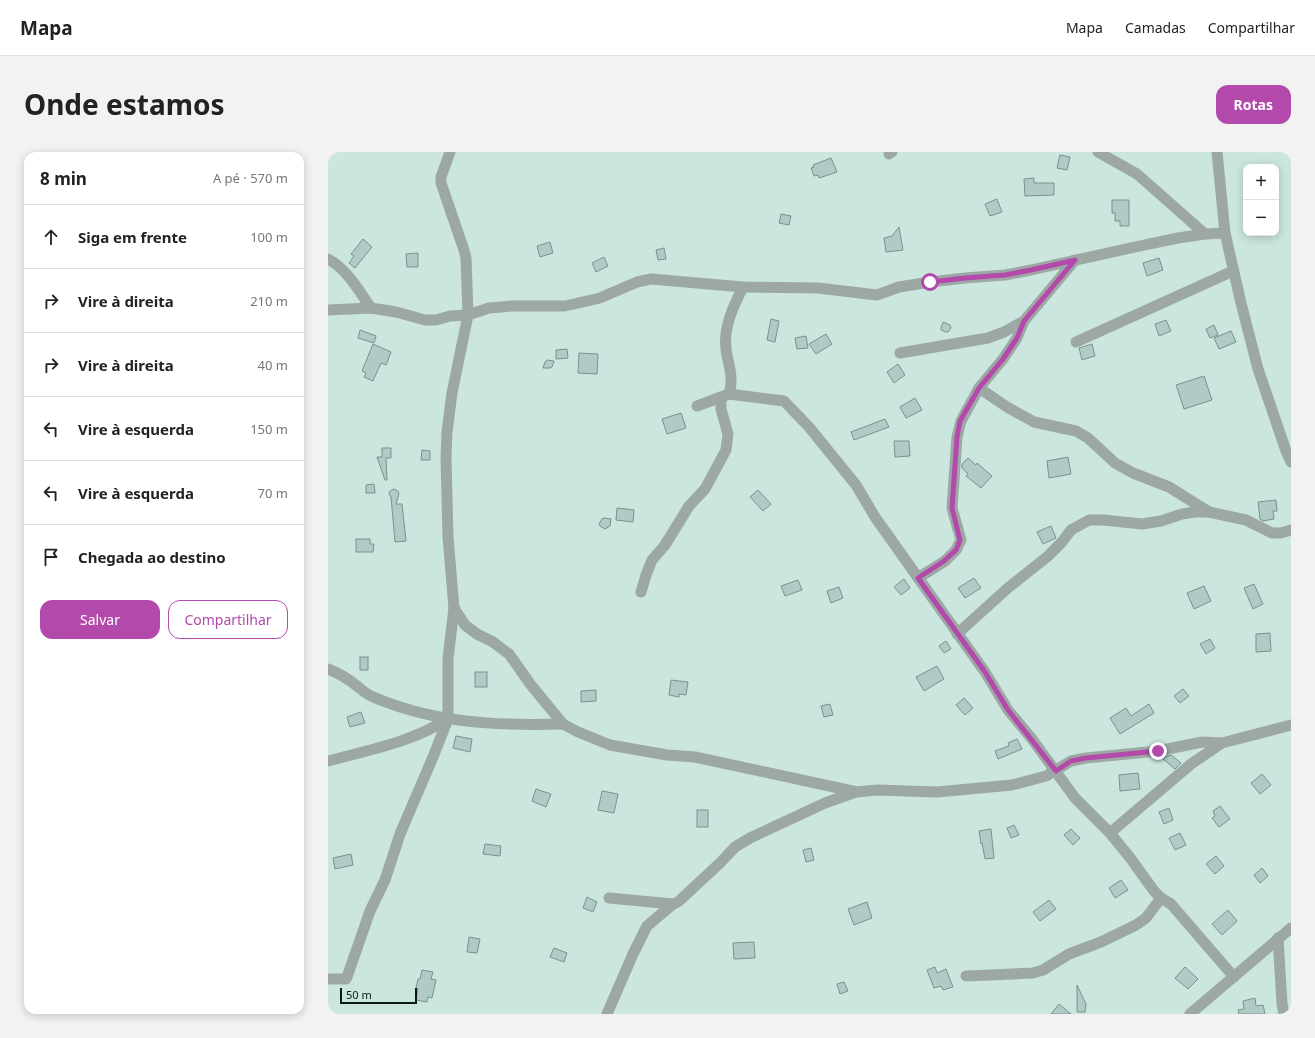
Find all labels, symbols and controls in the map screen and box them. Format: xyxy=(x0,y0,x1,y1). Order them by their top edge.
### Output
text: Mapa xyxy=(20,15,73,41)
text: Mapa xyxy=(1066,18,1103,37)
text: Camadas xyxy=(1125,18,1186,37)
text: Compartilhar xyxy=(1208,18,1295,37)
text: Onde estamos xyxy=(24,85,225,123)
button: Rotas xyxy=(1216,85,1291,124)
map controls xyxy=(1243,164,1279,236)
button: + xyxy=(1243,164,1279,200)
text: 8 min xyxy=(40,167,87,190)
text: A pé · 570 m xyxy=(213,169,288,187)
button: − xyxy=(1243,200,1279,236)
icon: ahead xyxy=(40,226,62,248)
text: Siga em frente xyxy=(78,227,187,247)
text: 100 m xyxy=(250,228,288,246)
route start xyxy=(921,273,939,291)
icon: right xyxy=(40,290,62,312)
text: Vire à direita xyxy=(78,291,174,311)
text: 210 m xyxy=(250,292,288,310)
icon: right xyxy=(40,354,62,376)
text: Vire à direita xyxy=(78,355,174,375)
text: 40 m xyxy=(258,356,288,374)
icon: left xyxy=(40,418,62,440)
text: Vire à esquerda xyxy=(78,419,194,439)
text: 150 m xyxy=(250,420,288,438)
icon: left xyxy=(40,482,62,504)
text: Vire à esquerda xyxy=(78,483,194,503)
text: 70 m xyxy=(258,484,288,502)
icon: arrive xyxy=(40,546,62,568)
text: Chegada ao destino xyxy=(78,547,226,567)
button: Salvar xyxy=(40,600,160,639)
button: Compartilhar xyxy=(168,600,288,639)
route end xyxy=(1149,742,1167,760)
scale bar xyxy=(340,986,417,1005)
text: 50 m xyxy=(346,987,372,1002)

